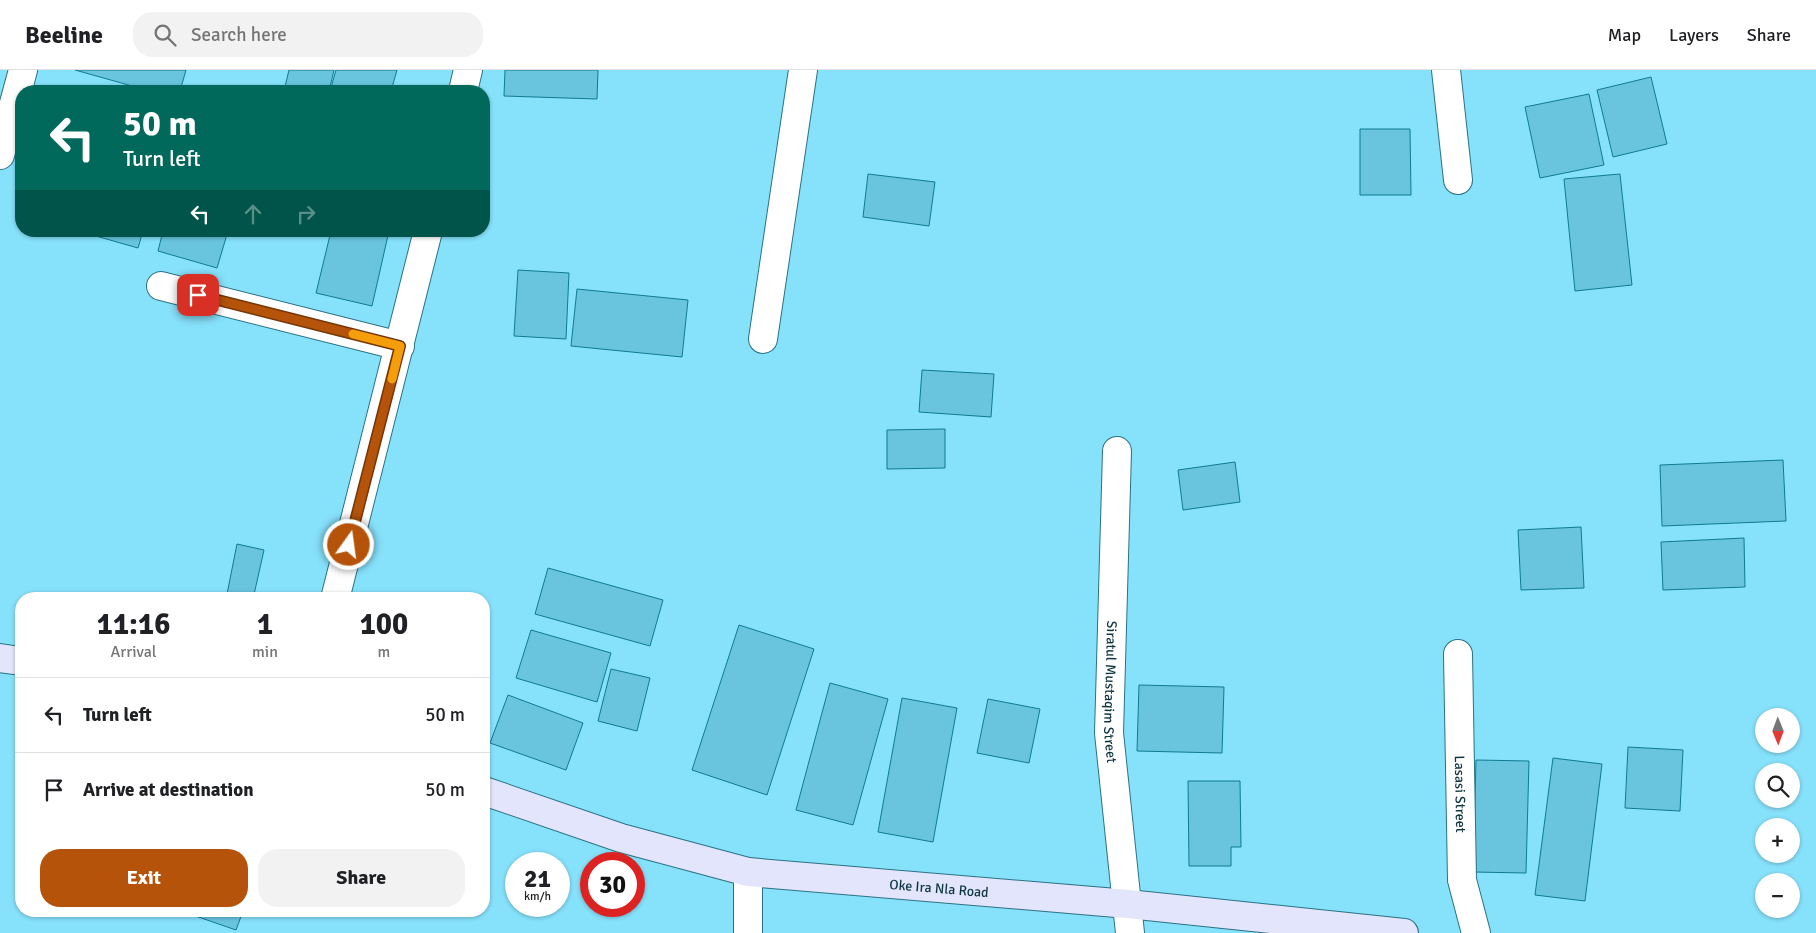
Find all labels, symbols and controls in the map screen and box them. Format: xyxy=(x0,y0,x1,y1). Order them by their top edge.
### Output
search box xyxy=(133,12,483,57)
text: Beeline xyxy=(25,20,103,50)
icon: search xyxy=(151,21,179,49)
text: Search here xyxy=(191,23,287,47)
text: Map xyxy=(1608,24,1641,46)
text: Layers xyxy=(1669,24,1719,46)
text: Share xyxy=(1747,24,1791,46)
text: 50 m xyxy=(123,102,197,145)
icon: left xyxy=(40,105,105,170)
text: Turn left xyxy=(123,145,201,172)
icon: left xyxy=(186,200,214,228)
icon: ahead xyxy=(239,200,267,228)
icon: right xyxy=(292,200,320,228)
pin xyxy=(177,274,219,316)
icon: arrive xyxy=(184,281,212,309)
position arrow xyxy=(322,518,374,570)
text: 11:16 xyxy=(97,606,170,643)
text: 1 xyxy=(257,606,273,643)
text: 100 xyxy=(360,606,408,643)
street label: Siratul Mustaqim Street xyxy=(1100,620,1120,764)
text: Arrival xyxy=(110,642,157,662)
text: min xyxy=(252,642,278,662)
text: m xyxy=(378,642,390,662)
icon: left xyxy=(40,701,68,729)
text: Turn left xyxy=(83,703,152,727)
text: 50 m xyxy=(425,703,465,727)
north arrow xyxy=(1755,708,1800,752)
map controls xyxy=(1755,708,1800,918)
street label: Lasasi Street xyxy=(1451,755,1469,833)
button: search xyxy=(1755,763,1800,808)
icon: arrive xyxy=(40,776,68,804)
text: Arrive at destination xyxy=(83,778,254,802)
text: 50 m xyxy=(425,778,465,802)
button: + xyxy=(1755,818,1800,863)
button: Exit xyxy=(40,849,248,907)
button: Share xyxy=(258,849,465,907)
speed limit sign: 30 xyxy=(580,852,645,917)
text: 21 xyxy=(524,863,551,894)
button: − xyxy=(1755,873,1800,918)
street label: Oke Ira Nla Road xyxy=(889,876,989,901)
text: km/h xyxy=(524,889,551,904)

